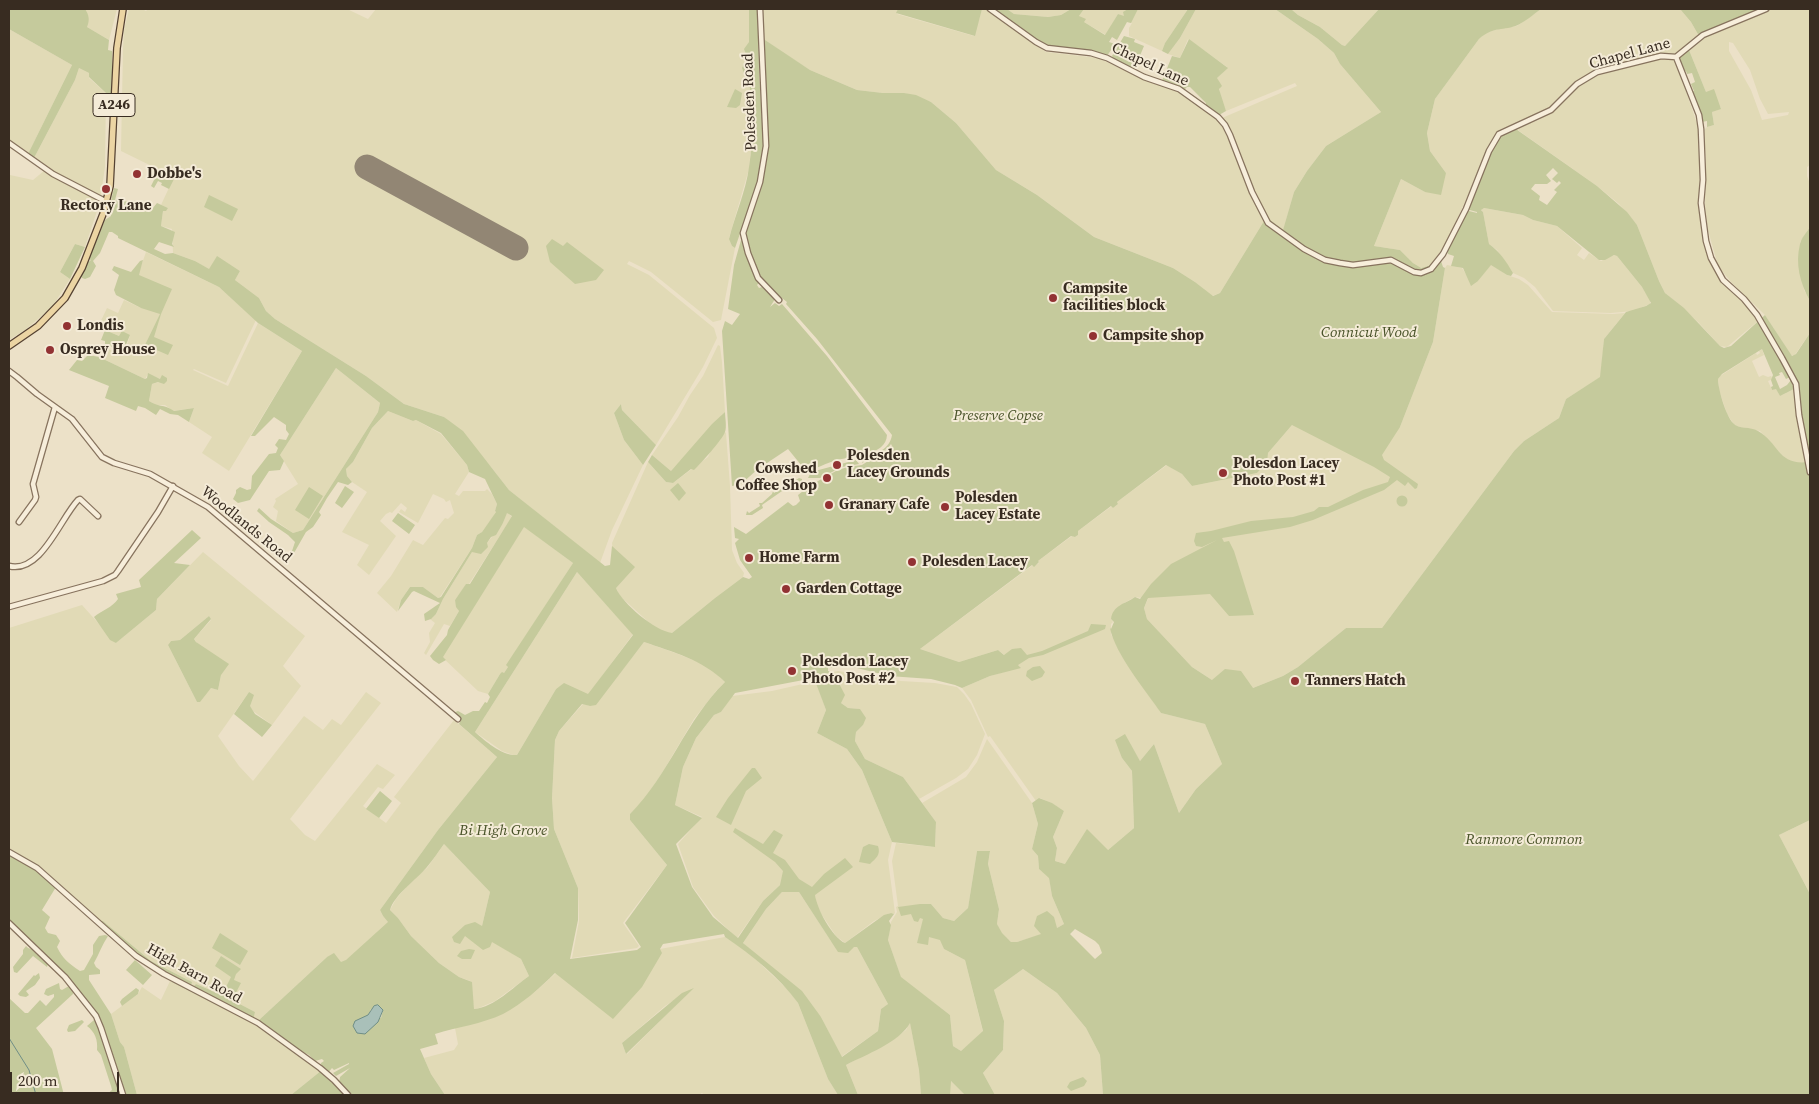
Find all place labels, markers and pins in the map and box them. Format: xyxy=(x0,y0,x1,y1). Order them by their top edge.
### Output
place label: Dobbe's xyxy=(147,165,201,183)
marker: Dobbe's xyxy=(131,168,143,180)
marker: Rectory Lane xyxy=(100,183,112,195)
place label: Rectory Lane xyxy=(60,197,152,215)
place label: Campsite facilities block xyxy=(1063,280,1165,315)
marker: Campsite facilities block xyxy=(1047,292,1059,304)
place label: Londis xyxy=(77,317,124,335)
marker: Londis xyxy=(61,320,73,332)
place label: Campsite shop xyxy=(1103,327,1204,345)
marker: Campsite shop xyxy=(1087,330,1099,342)
place label: Osprey House xyxy=(60,341,155,359)
marker: Osprey House xyxy=(44,344,56,356)
place label: Polesden Lacey Grounds xyxy=(847,447,950,482)
place label: Polesdon Lacey Photo Post #1 xyxy=(1233,455,1340,490)
marker: Polesden Lacey Grounds xyxy=(831,459,843,471)
place label: Cowshed Coffee Shop xyxy=(736,460,817,495)
marker: Polesdon Lacey Photo Post #1 xyxy=(1217,467,1229,479)
marker: Cowshed Coffee Shop xyxy=(821,472,833,484)
place label: Polesden Lacey Estate xyxy=(955,489,1040,524)
place label: Granary Cafe xyxy=(839,496,930,514)
marker: Granary Cafe xyxy=(823,499,835,511)
marker: Polesden Lacey Estate xyxy=(939,501,951,513)
place label: Home Farm xyxy=(759,549,840,567)
marker: Home Farm xyxy=(743,552,755,564)
place label: Polesden Lacey xyxy=(922,553,1028,571)
marker: Polesden Lacey xyxy=(906,556,918,568)
place label: Garden Cottage xyxy=(796,580,902,598)
marker: Garden Cottage xyxy=(780,583,792,595)
place label: Polesdon Lacey Photo Post #2 xyxy=(802,653,909,688)
marker: Polesdon Lacey Photo Post #2 xyxy=(786,665,798,677)
place label: Tanners Hatch xyxy=(1305,672,1406,690)
marker: Tanners Hatch xyxy=(1289,675,1301,687)

